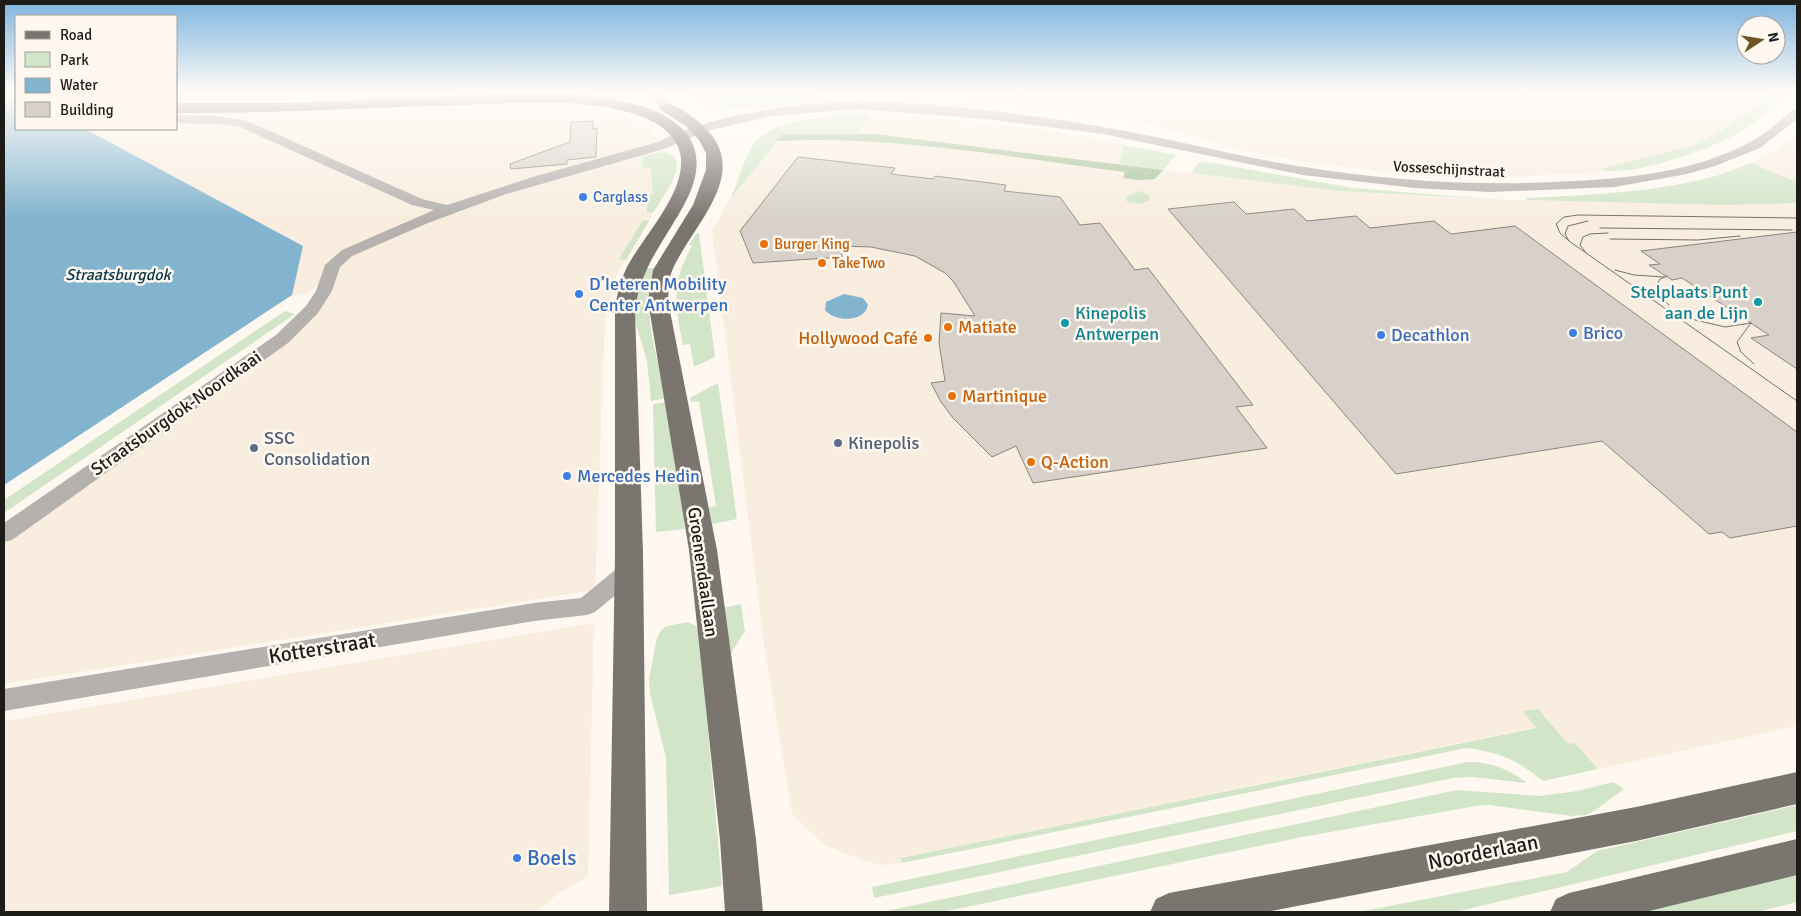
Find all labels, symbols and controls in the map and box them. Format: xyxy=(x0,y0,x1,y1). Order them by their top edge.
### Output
legend xyxy=(15,15,178,130)
north arrow xyxy=(1736,15,1786,65)
text: Road xyxy=(60,26,92,44)
text: N xyxy=(1764,31,1783,44)
text: Park xyxy=(60,51,89,69)
text: Water xyxy=(60,76,98,94)
text: Building xyxy=(60,101,114,119)
street label: Vosseschijnstraat xyxy=(1393,157,1505,181)
place label: Carglass xyxy=(593,188,648,206)
marker: Carglass xyxy=(577,191,589,203)
place label: Burger King xyxy=(774,235,850,253)
marker: Burger King xyxy=(758,238,770,250)
place label: TakeTwo xyxy=(832,254,886,272)
marker: TakeTwo xyxy=(816,257,828,269)
water label: Straatsburgdok xyxy=(65,265,173,285)
place label: D’Ieteren Mobility Center Antwerpen xyxy=(589,273,728,316)
place label: Stelplaats Punt aan de Lijn xyxy=(1631,281,1748,324)
marker: D’Ieteren Mobility Center Antwerpen xyxy=(573,288,585,300)
marker: Stelplaats Punt aan de Lijn xyxy=(1752,296,1764,308)
place label: Kinepolis Antwerpen xyxy=(1075,302,1159,345)
place label: Matiate xyxy=(958,316,1017,338)
marker: Kinepolis Antwerpen xyxy=(1059,317,1071,329)
marker: Matiate xyxy=(942,321,954,333)
place label: Brico xyxy=(1583,322,1623,344)
place label: Decathlon xyxy=(1391,324,1469,346)
place label: Hollywood Café xyxy=(798,327,918,349)
marker: Brico xyxy=(1567,327,1579,339)
marker: Decathlon xyxy=(1375,329,1387,341)
marker: Hollywood Café xyxy=(922,332,934,344)
street label: Straatsburgdok-Noordkaai xyxy=(86,346,266,480)
place label: Martinique xyxy=(962,385,1047,407)
marker: Martinique xyxy=(946,390,958,402)
place label: SSC Consolidation xyxy=(264,427,370,470)
place label: Kinepolis xyxy=(848,432,919,454)
marker: Kinepolis xyxy=(832,437,844,449)
marker: SSC Consolidation xyxy=(248,442,260,454)
place label: Q-Action xyxy=(1041,451,1109,473)
marker: Q-Action xyxy=(1025,456,1037,468)
place label: Mercedes Hedin xyxy=(577,465,700,487)
marker: Mercedes Hedin xyxy=(561,470,573,482)
street label: Groenendaallaan xyxy=(683,506,723,638)
street label: Kotterstraat xyxy=(267,627,377,669)
street label: Noorderlaan xyxy=(1426,829,1540,875)
place label: Boels xyxy=(527,845,577,871)
marker: Boels xyxy=(511,852,523,864)

